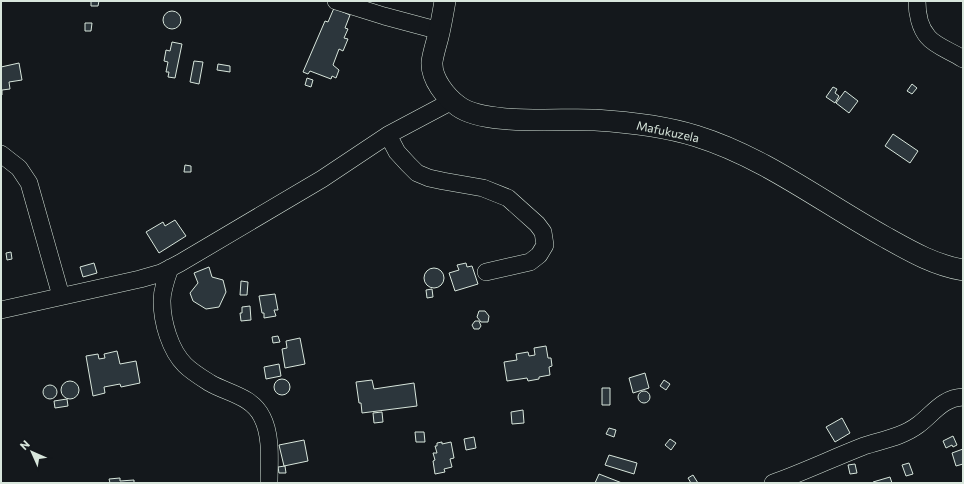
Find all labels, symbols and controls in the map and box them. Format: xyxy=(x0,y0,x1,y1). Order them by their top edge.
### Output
street label: Mafukuzela xyxy=(635,118,701,144)
north arrow xyxy=(12,432,52,472)
text: N xyxy=(17,437,32,452)

